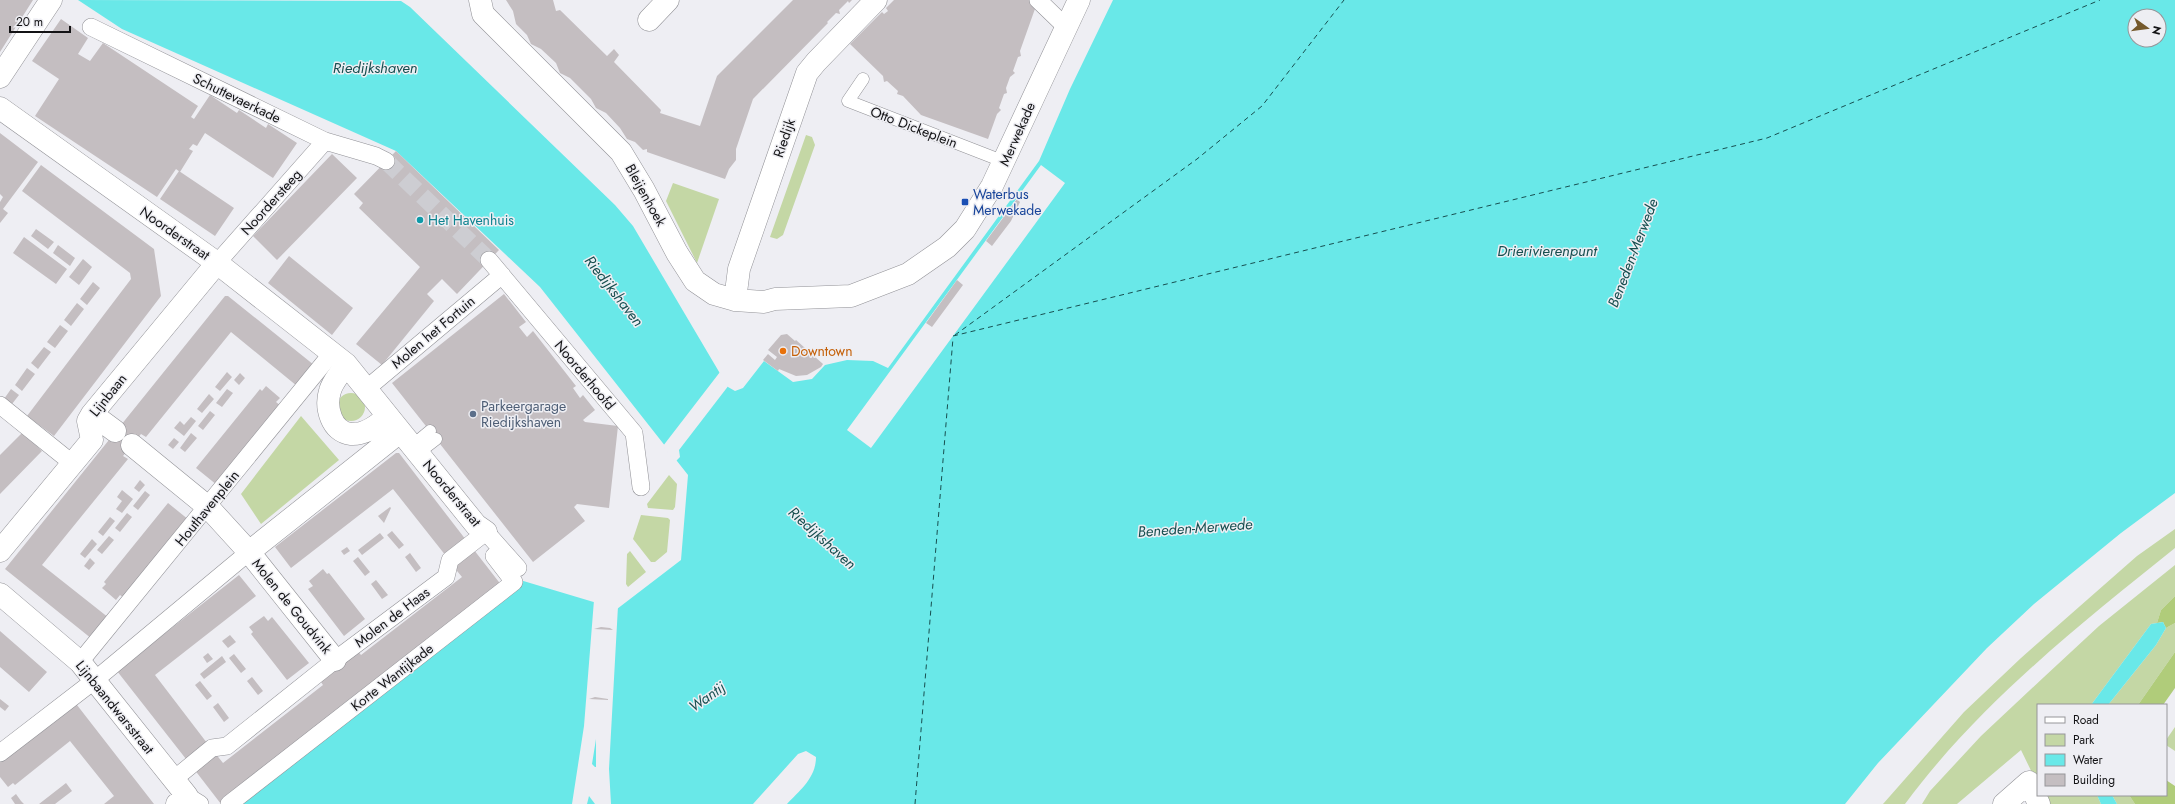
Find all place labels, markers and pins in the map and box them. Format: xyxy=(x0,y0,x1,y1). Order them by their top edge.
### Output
place label: Waterbus Merwekade xyxy=(973,184,1041,220)
marker: Waterbus Merwekade xyxy=(960,197,970,207)
place label: Het Havenhuis xyxy=(428,210,514,230)
marker: Het Havenhuis xyxy=(415,215,425,225)
place label: Downtown xyxy=(791,341,853,361)
marker: Downtown xyxy=(778,346,788,356)
place label: Parkeergarage Riedijkshaven xyxy=(481,396,566,432)
marker: Parkeergarage Riedijkshaven xyxy=(468,409,478,419)

